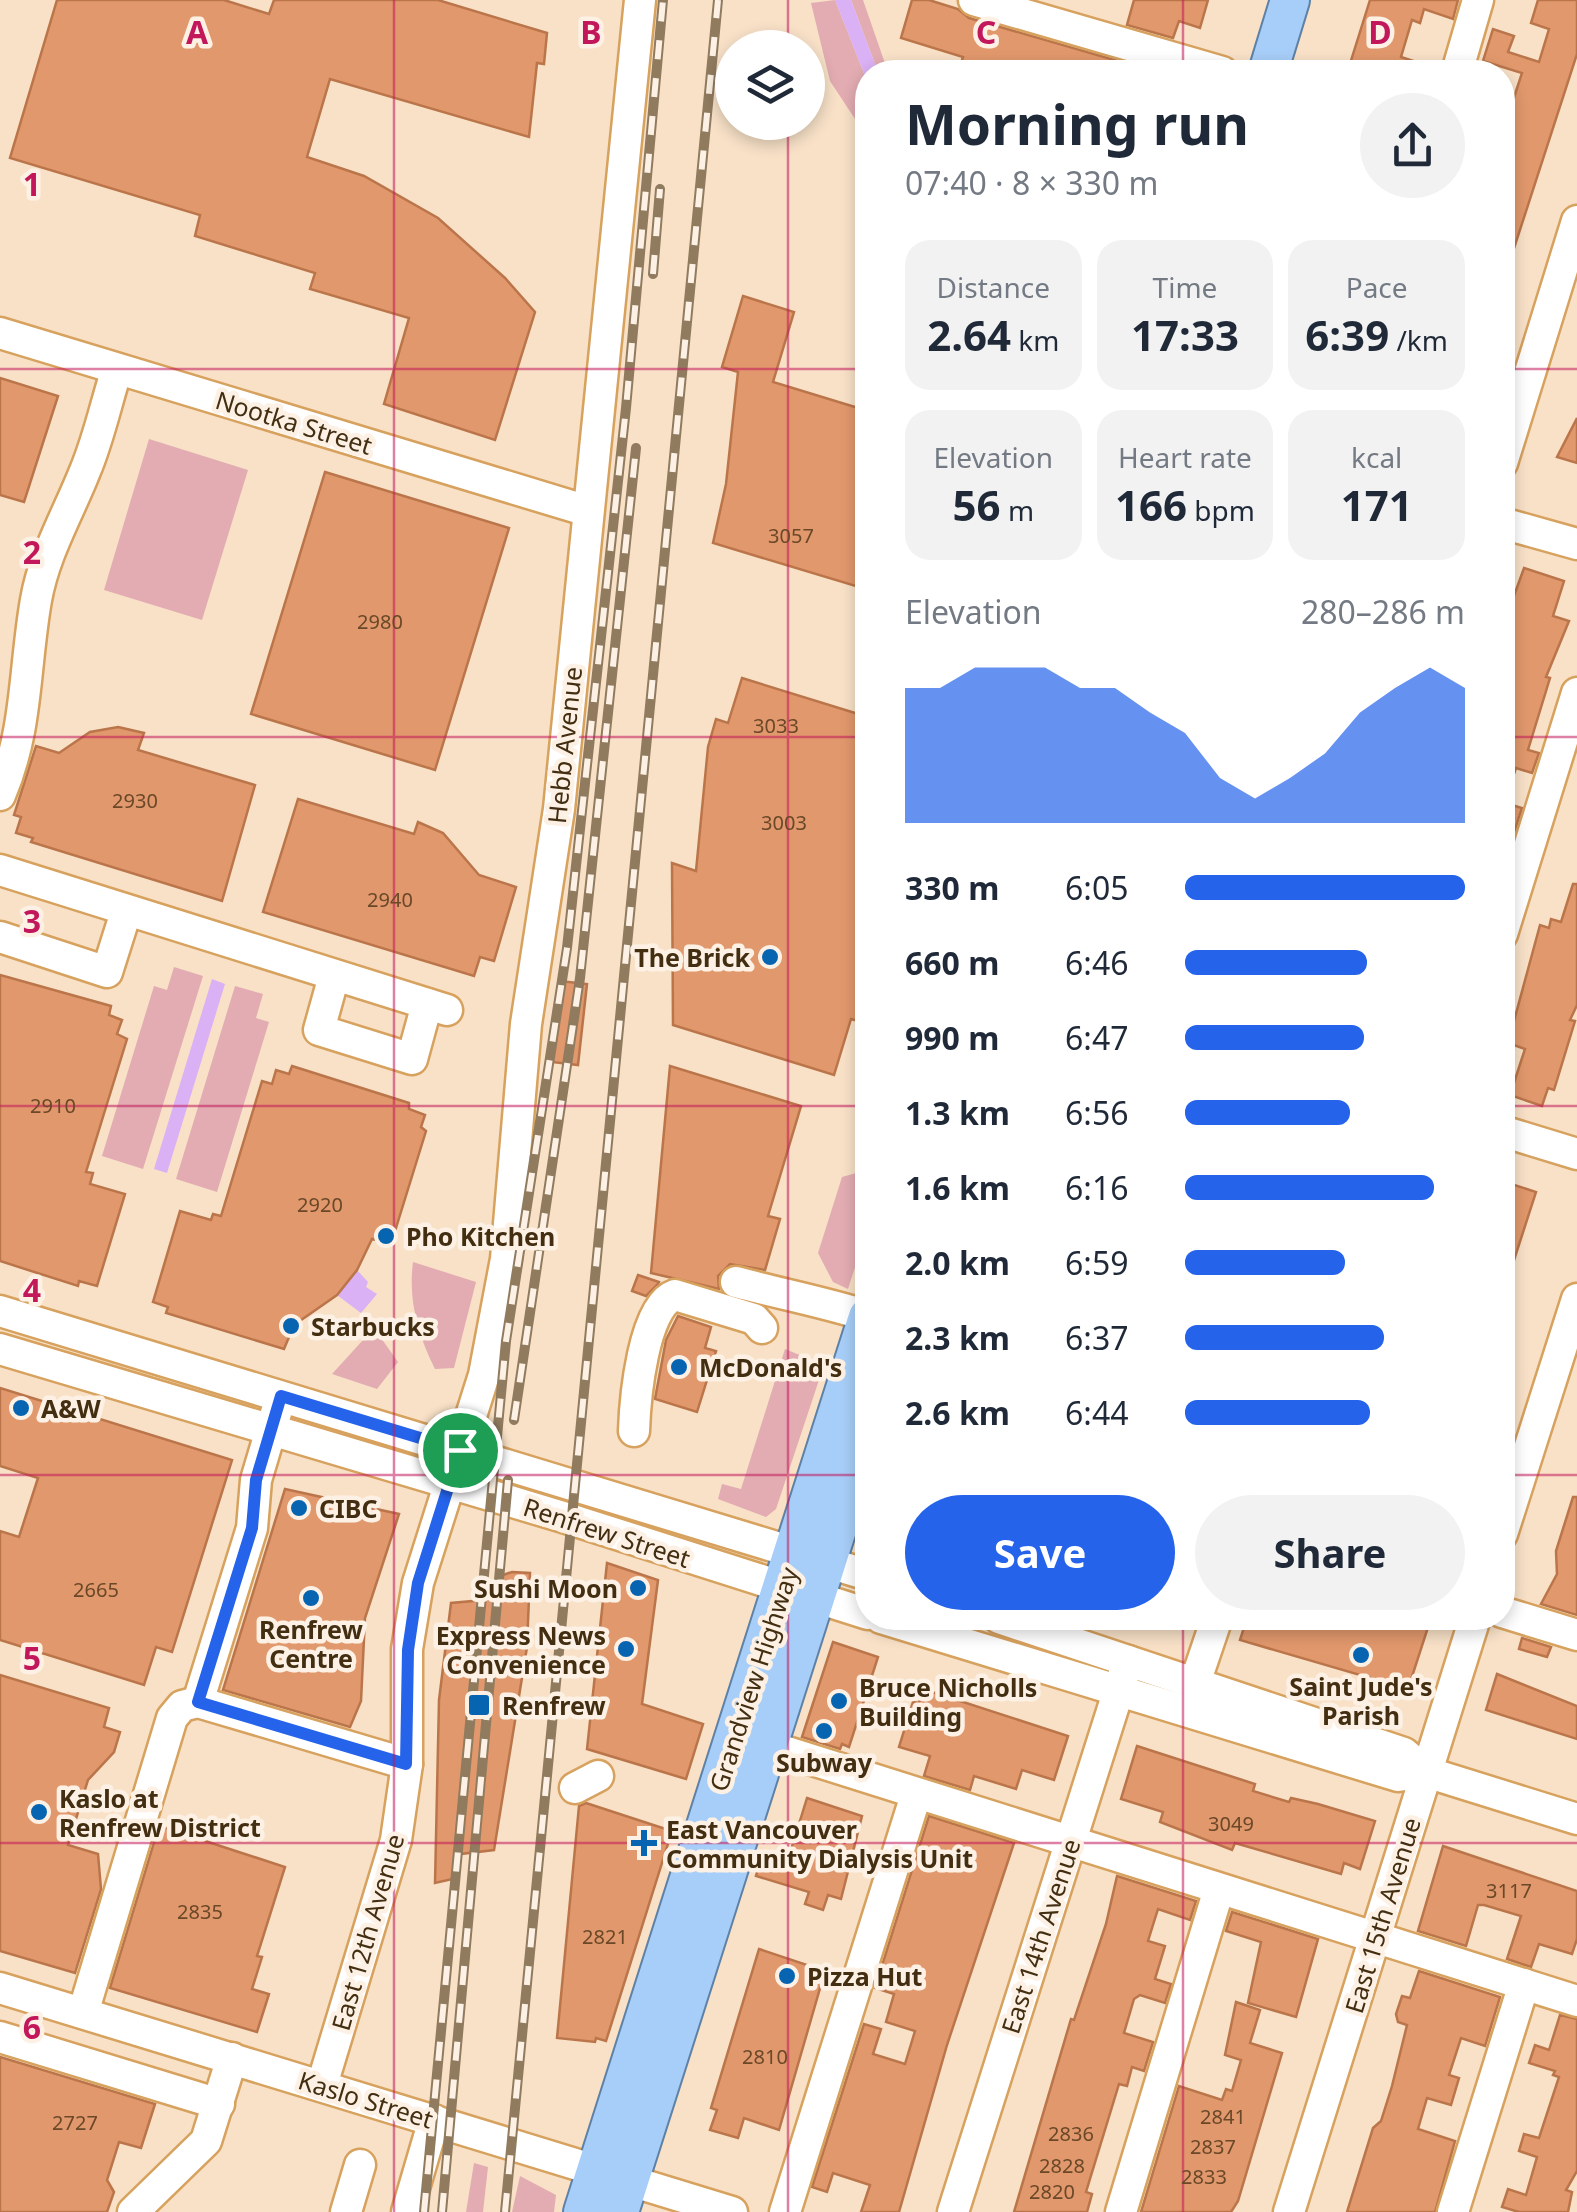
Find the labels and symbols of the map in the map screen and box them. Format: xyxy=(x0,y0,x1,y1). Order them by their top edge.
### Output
text: A xyxy=(186,10,209,53)
text: B xyxy=(580,10,602,53)
text: C xyxy=(976,10,996,53)
text: D xyxy=(1368,10,1392,53)
text: 1 xyxy=(23,162,41,205)
street label: Nootka Street xyxy=(212,382,376,462)
house number: 3057 xyxy=(768,522,814,549)
text: 2 xyxy=(23,530,41,573)
house number: 2980 xyxy=(357,608,403,635)
street label: Hebb Avenue xyxy=(539,665,589,825)
house number: 3033 xyxy=(753,712,799,739)
house number: 2930 xyxy=(112,787,158,814)
house number: 3003 xyxy=(761,809,807,836)
house number: 2940 xyxy=(367,886,413,913)
text: 3 xyxy=(23,899,41,942)
place label: The Brick xyxy=(634,940,750,974)
marker: The Brick xyxy=(759,946,781,968)
house number: 2910 xyxy=(30,1092,76,1119)
house number: 2920 xyxy=(297,1191,343,1218)
place label: Pho Kitchen xyxy=(406,1219,555,1253)
marker: Pho Kitchen xyxy=(375,1225,397,1247)
text: 4 xyxy=(23,1268,41,1311)
place label: Starbucks xyxy=(311,1309,435,1343)
marker: Starbucks xyxy=(280,1315,302,1337)
place label: McDonald's xyxy=(699,1350,842,1384)
marker: McDonald's xyxy=(668,1356,690,1378)
place label: A&W xyxy=(41,1391,102,1425)
marker: A&W xyxy=(10,1397,32,1419)
pin xyxy=(418,1408,503,1493)
street label: Renfrew Street xyxy=(519,1489,695,1575)
place label: CIBC xyxy=(319,1491,377,1525)
marker: CIBC xyxy=(288,1497,310,1519)
street label: Grandview Highway xyxy=(701,1562,805,1796)
place label: Sushi Moon xyxy=(474,1571,618,1605)
house number: 2665 xyxy=(73,1576,119,1603)
marker: Sushi Moon xyxy=(627,1577,649,1599)
marker: Renfrew Centre xyxy=(300,1587,322,1609)
place label: Renfrew Centre xyxy=(259,1612,363,1675)
place label: Express News Convenience xyxy=(436,1618,606,1681)
text: 5 xyxy=(23,1636,41,1679)
marker: Express News Convenience xyxy=(615,1638,637,1660)
marker: Saint Jude's Parish xyxy=(1350,1644,1372,1666)
place label: Saint Jude's Parish xyxy=(1289,1669,1433,1732)
place label: Bruce Nicholls Building xyxy=(859,1670,1037,1733)
place label: Renfrew xyxy=(502,1688,606,1722)
marker: Bruce Nicholls Building xyxy=(828,1690,850,1712)
marker: Renfrew xyxy=(466,1692,492,1718)
marker: Subway xyxy=(813,1720,835,1742)
place label: Subway xyxy=(776,1745,873,1779)
place label: Kaslo at Renfrew District xyxy=(59,1781,261,1844)
marker: Kaslo at Renfrew District xyxy=(28,1801,50,1823)
house number: 3049 xyxy=(1208,1810,1254,1837)
place label: East Vancouver Community Dialysis Unit xyxy=(666,1812,973,1875)
street label: East 15th Avenue xyxy=(1336,1813,1428,2017)
street label: East 12th Avenue xyxy=(323,1830,411,2034)
marker: East Vancouver Community Dialysis Unit xyxy=(631,1830,657,1856)
street label: East 14th Avenue xyxy=(993,1834,1087,2038)
house number: 3117 xyxy=(1486,1877,1532,1904)
house number: 2835 xyxy=(177,1898,223,1925)
house number: 2821 xyxy=(582,1923,628,1950)
place label: Pizza Hut xyxy=(807,1959,923,1993)
marker: Pizza Hut xyxy=(776,1965,798,1987)
text: 6 xyxy=(23,2005,41,2048)
house number: 2810 xyxy=(742,2043,788,2070)
street label: Kaslo Street xyxy=(294,2062,438,2136)
house number: 2841 xyxy=(1200,2103,1246,2130)
house number: 2727 xyxy=(52,2109,98,2136)
house number: 2836 xyxy=(1048,2120,1094,2147)
house number: 2837 xyxy=(1190,2133,1236,2160)
house number: 2828 xyxy=(1039,2152,1085,2179)
house number: 2833 xyxy=(1181,2163,1227,2190)
house number: 2820 xyxy=(1029,2178,1075,2205)

